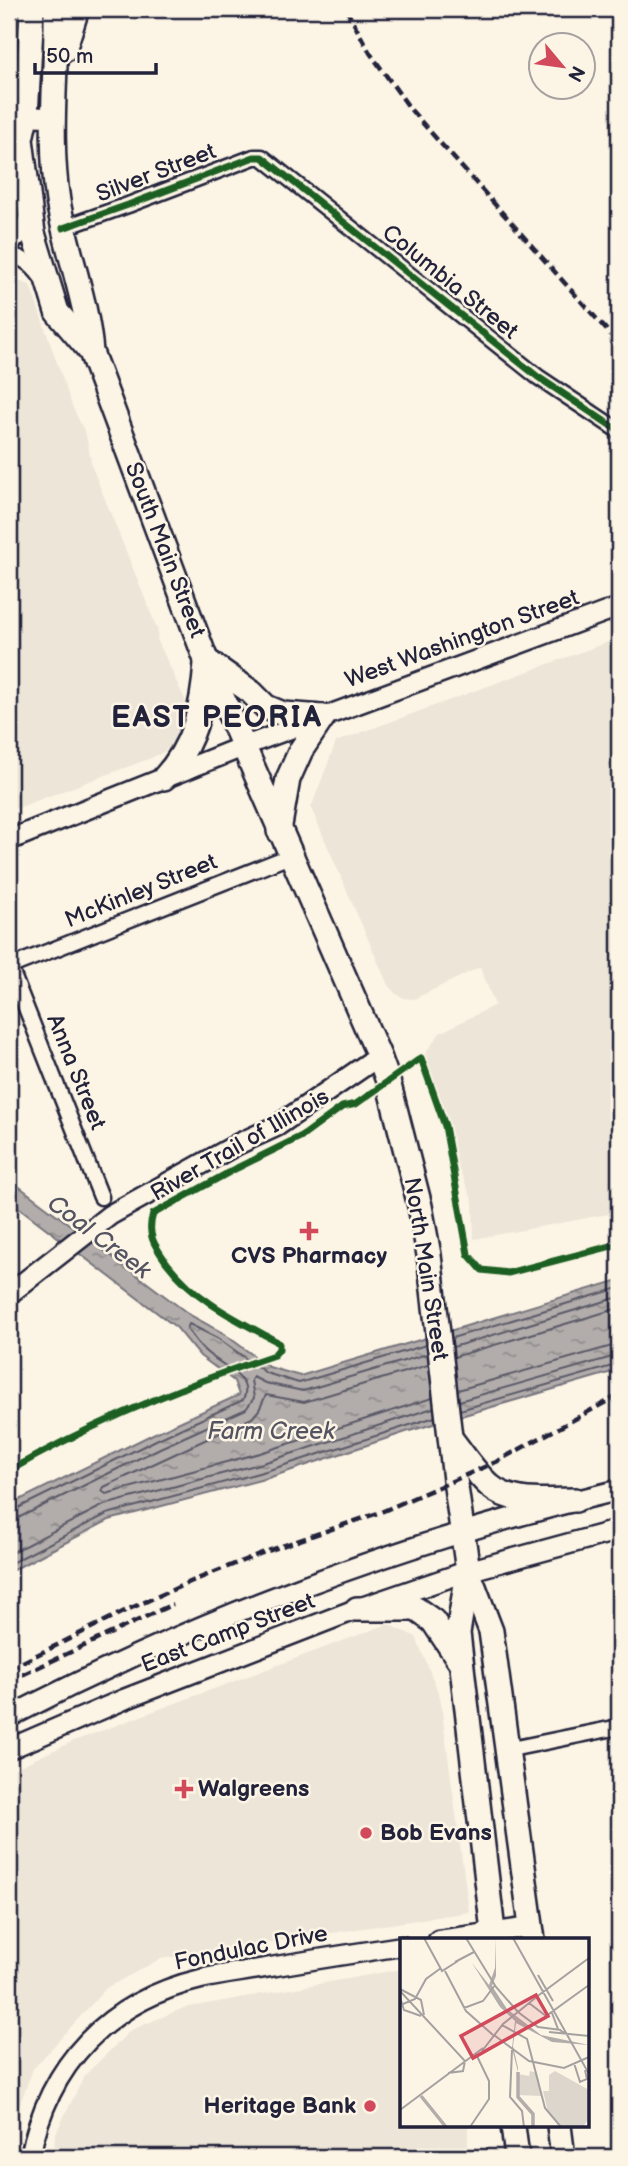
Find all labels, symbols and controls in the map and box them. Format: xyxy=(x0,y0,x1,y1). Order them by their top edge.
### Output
scale bar xyxy=(35,32,156,76)
north arrow xyxy=(526,32,596,102)
text: 50 m xyxy=(46,44,93,69)
text: N xyxy=(562,62,589,85)
street label: Silver Street xyxy=(92,137,220,209)
street label: Columbia Street xyxy=(376,219,524,345)
street label: South Main Street xyxy=(119,458,211,642)
street label: West Washington Street xyxy=(341,584,583,694)
district label: EAST PEORIA xyxy=(111,700,323,736)
street label: McKinley Street xyxy=(61,848,221,934)
street label: Anna Street xyxy=(40,1010,112,1134)
street label: River Trail of Illinois xyxy=(146,1083,334,1207)
street label: North Main Street xyxy=(398,1175,454,1363)
water label: Coal Creek xyxy=(42,1189,157,1286)
marker: CVS Pharmacy xyxy=(301,1223,317,1239)
place label: CVS Pharmacy xyxy=(231,1242,387,1270)
water label: Farm Creek xyxy=(207,1417,336,1446)
street label: East Camp Street xyxy=(137,1587,319,1679)
place label: Walgreens xyxy=(198,1775,309,1803)
marker: Walgreens xyxy=(176,1781,192,1797)
place label: Bob Evans xyxy=(380,1819,492,1847)
marker: Bob Evans xyxy=(358,1825,374,1841)
street label: Fondulac Drive xyxy=(172,1919,330,1977)
inset map xyxy=(400,1938,590,2128)
place label: Heritage Bank xyxy=(204,2092,356,2120)
marker: Heritage Bank xyxy=(362,2098,378,2114)

